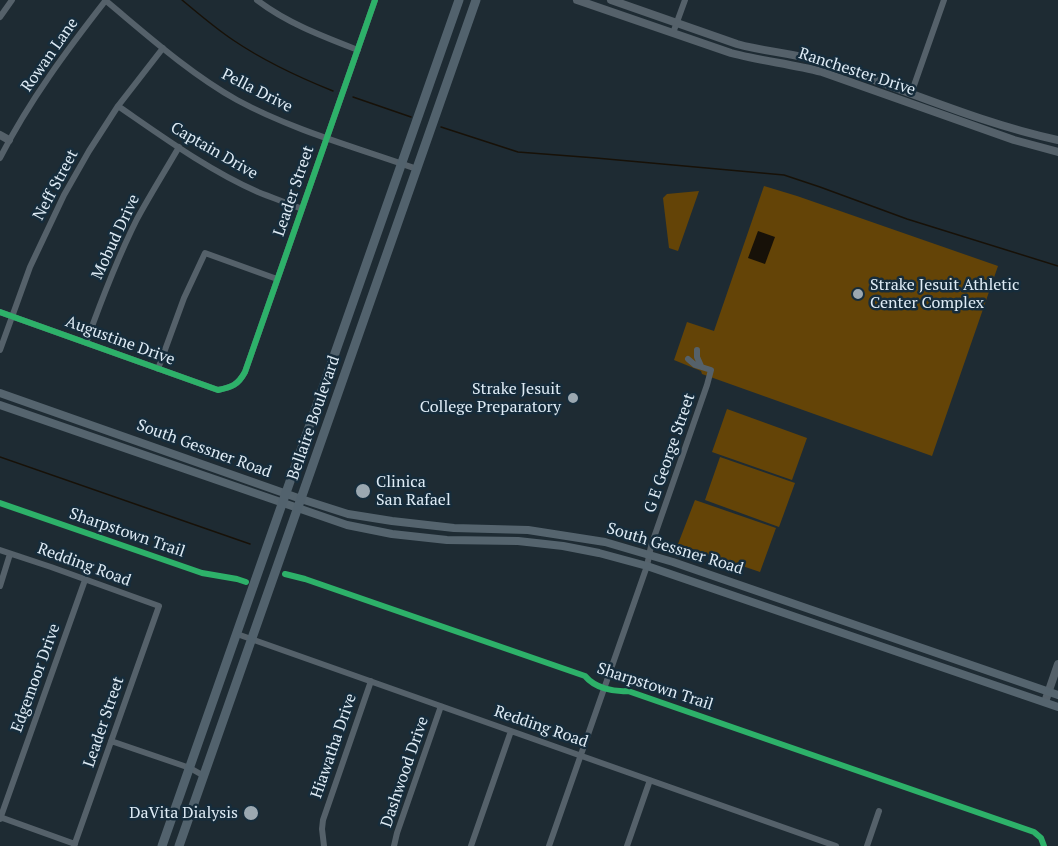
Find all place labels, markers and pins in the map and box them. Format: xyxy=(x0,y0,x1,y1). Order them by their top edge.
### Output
place label: Strake Jesuit Athletic Center Complex xyxy=(870,275,1020,313)
marker: Strake Jesuit Athletic Center Complex xyxy=(851,287,865,301)
place label: Strake Jesuit College Preparatory xyxy=(420,379,561,417)
marker: Strake Jesuit College Preparatory xyxy=(566,391,580,405)
place label: Clinica San Rafael xyxy=(376,472,451,510)
marker: Clinica San Rafael xyxy=(354,482,372,500)
place label: DaVita Dialysis xyxy=(129,803,238,823)
marker: DaVita Dialysis xyxy=(242,804,260,822)

